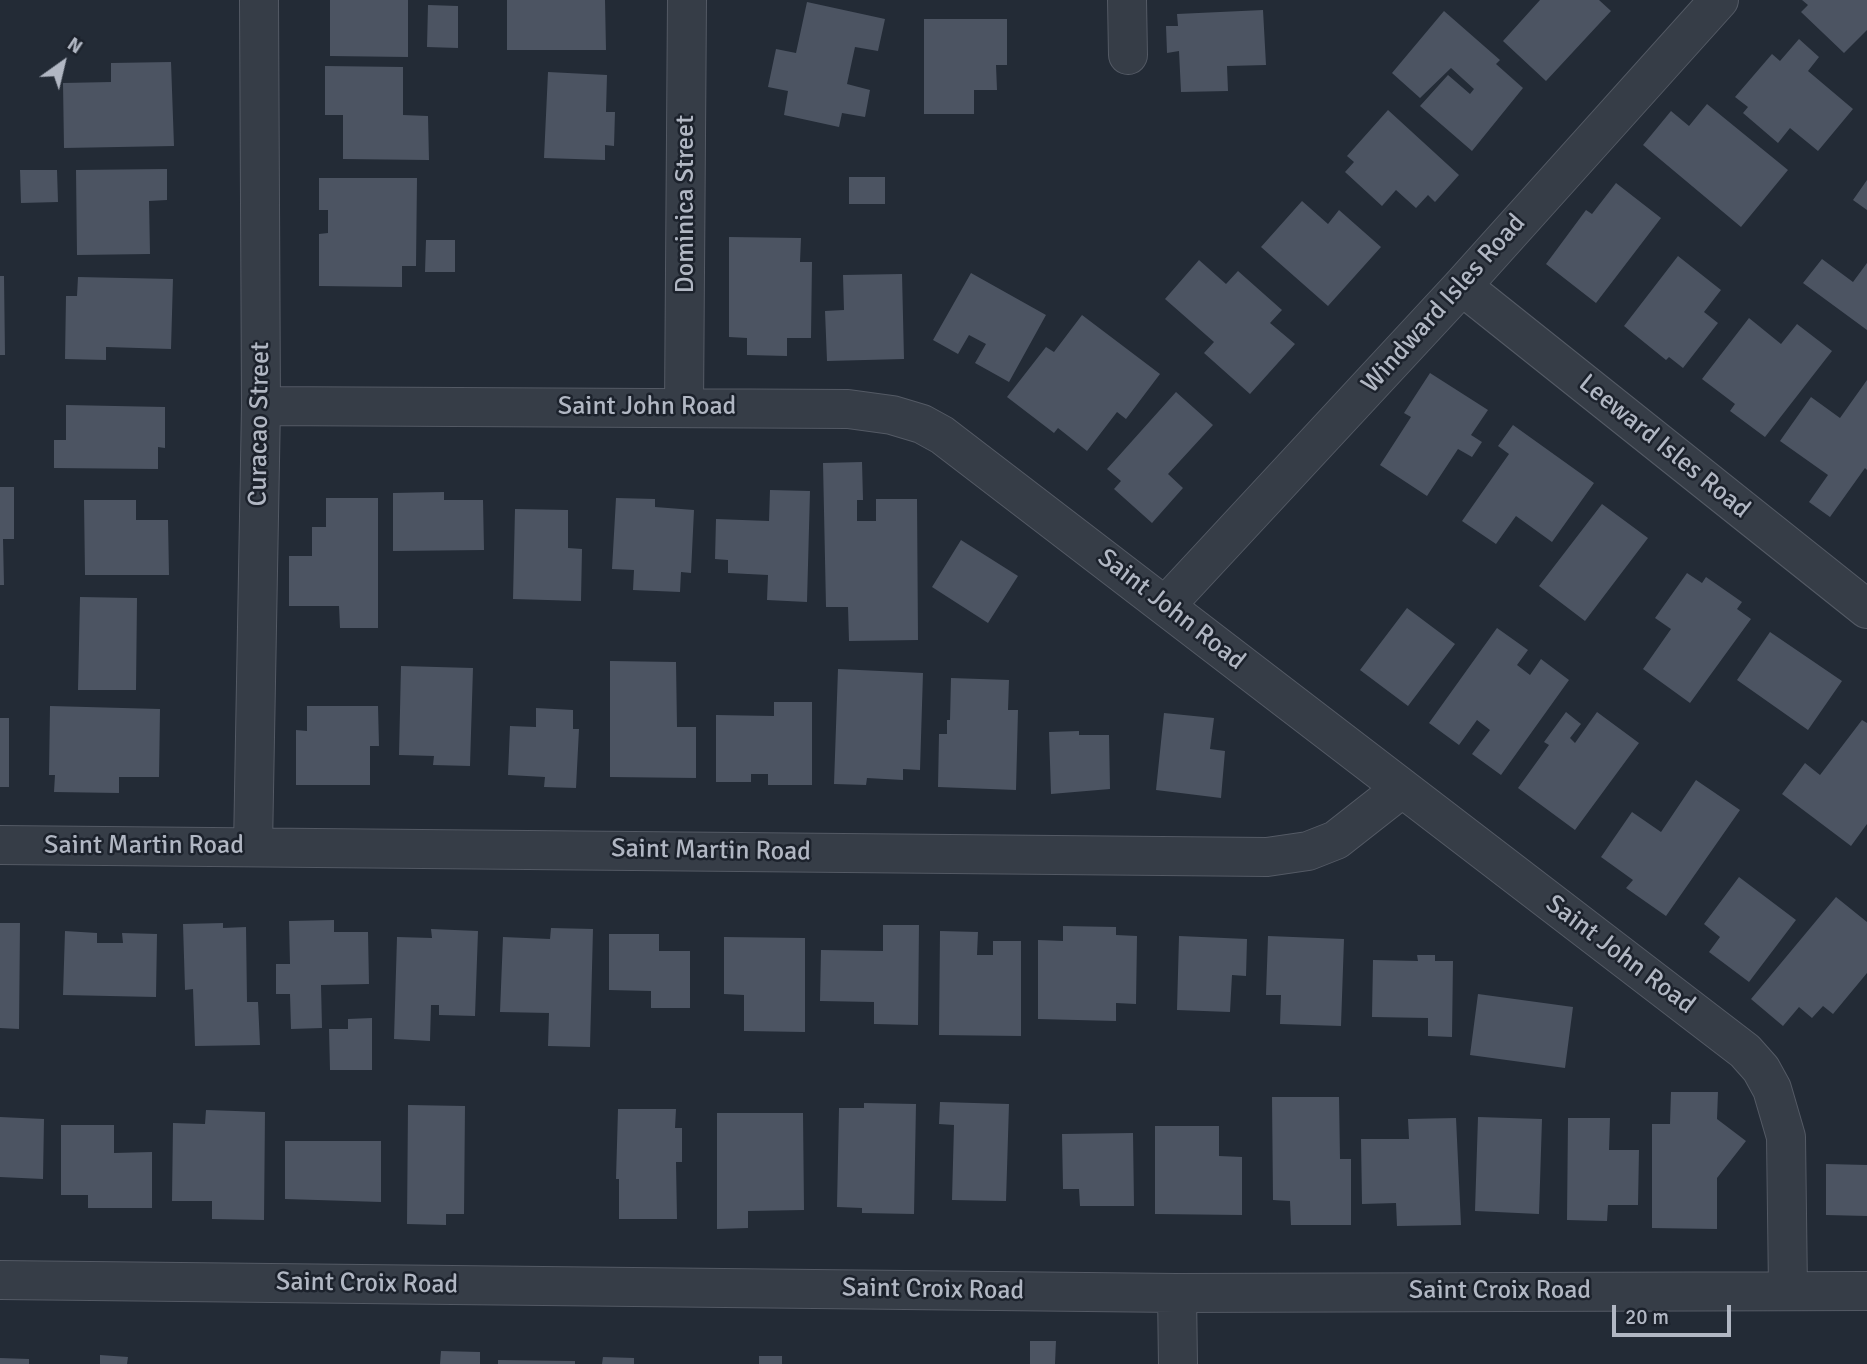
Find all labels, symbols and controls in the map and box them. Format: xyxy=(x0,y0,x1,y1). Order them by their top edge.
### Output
north arrow xyxy=(28,28,98,98)
text: N xyxy=(63,32,87,59)
street label: Dominica Street xyxy=(670,115,702,293)
street label: Windward Isles Road xyxy=(1356,208,1532,400)
street label: Curacao Street xyxy=(243,341,277,507)
street label: Leeward Isles Road xyxy=(1572,368,1756,526)
street label: Saint John Road xyxy=(558,391,736,423)
street label: Saint John Road xyxy=(1091,543,1251,677)
street label: Saint Martin Road xyxy=(44,830,244,862)
street label: Saint Martin Road xyxy=(611,834,811,868)
street label: Saint John Road xyxy=(1539,889,1701,1021)
street label: Saint Croix Road xyxy=(276,1267,458,1301)
street label: Saint Croix Road xyxy=(842,1273,1024,1307)
street label: Saint Croix Road xyxy=(1409,1275,1591,1307)
scale bar xyxy=(1615,1290,1734,1334)
text: 20 m xyxy=(1625,1304,1669,1330)

